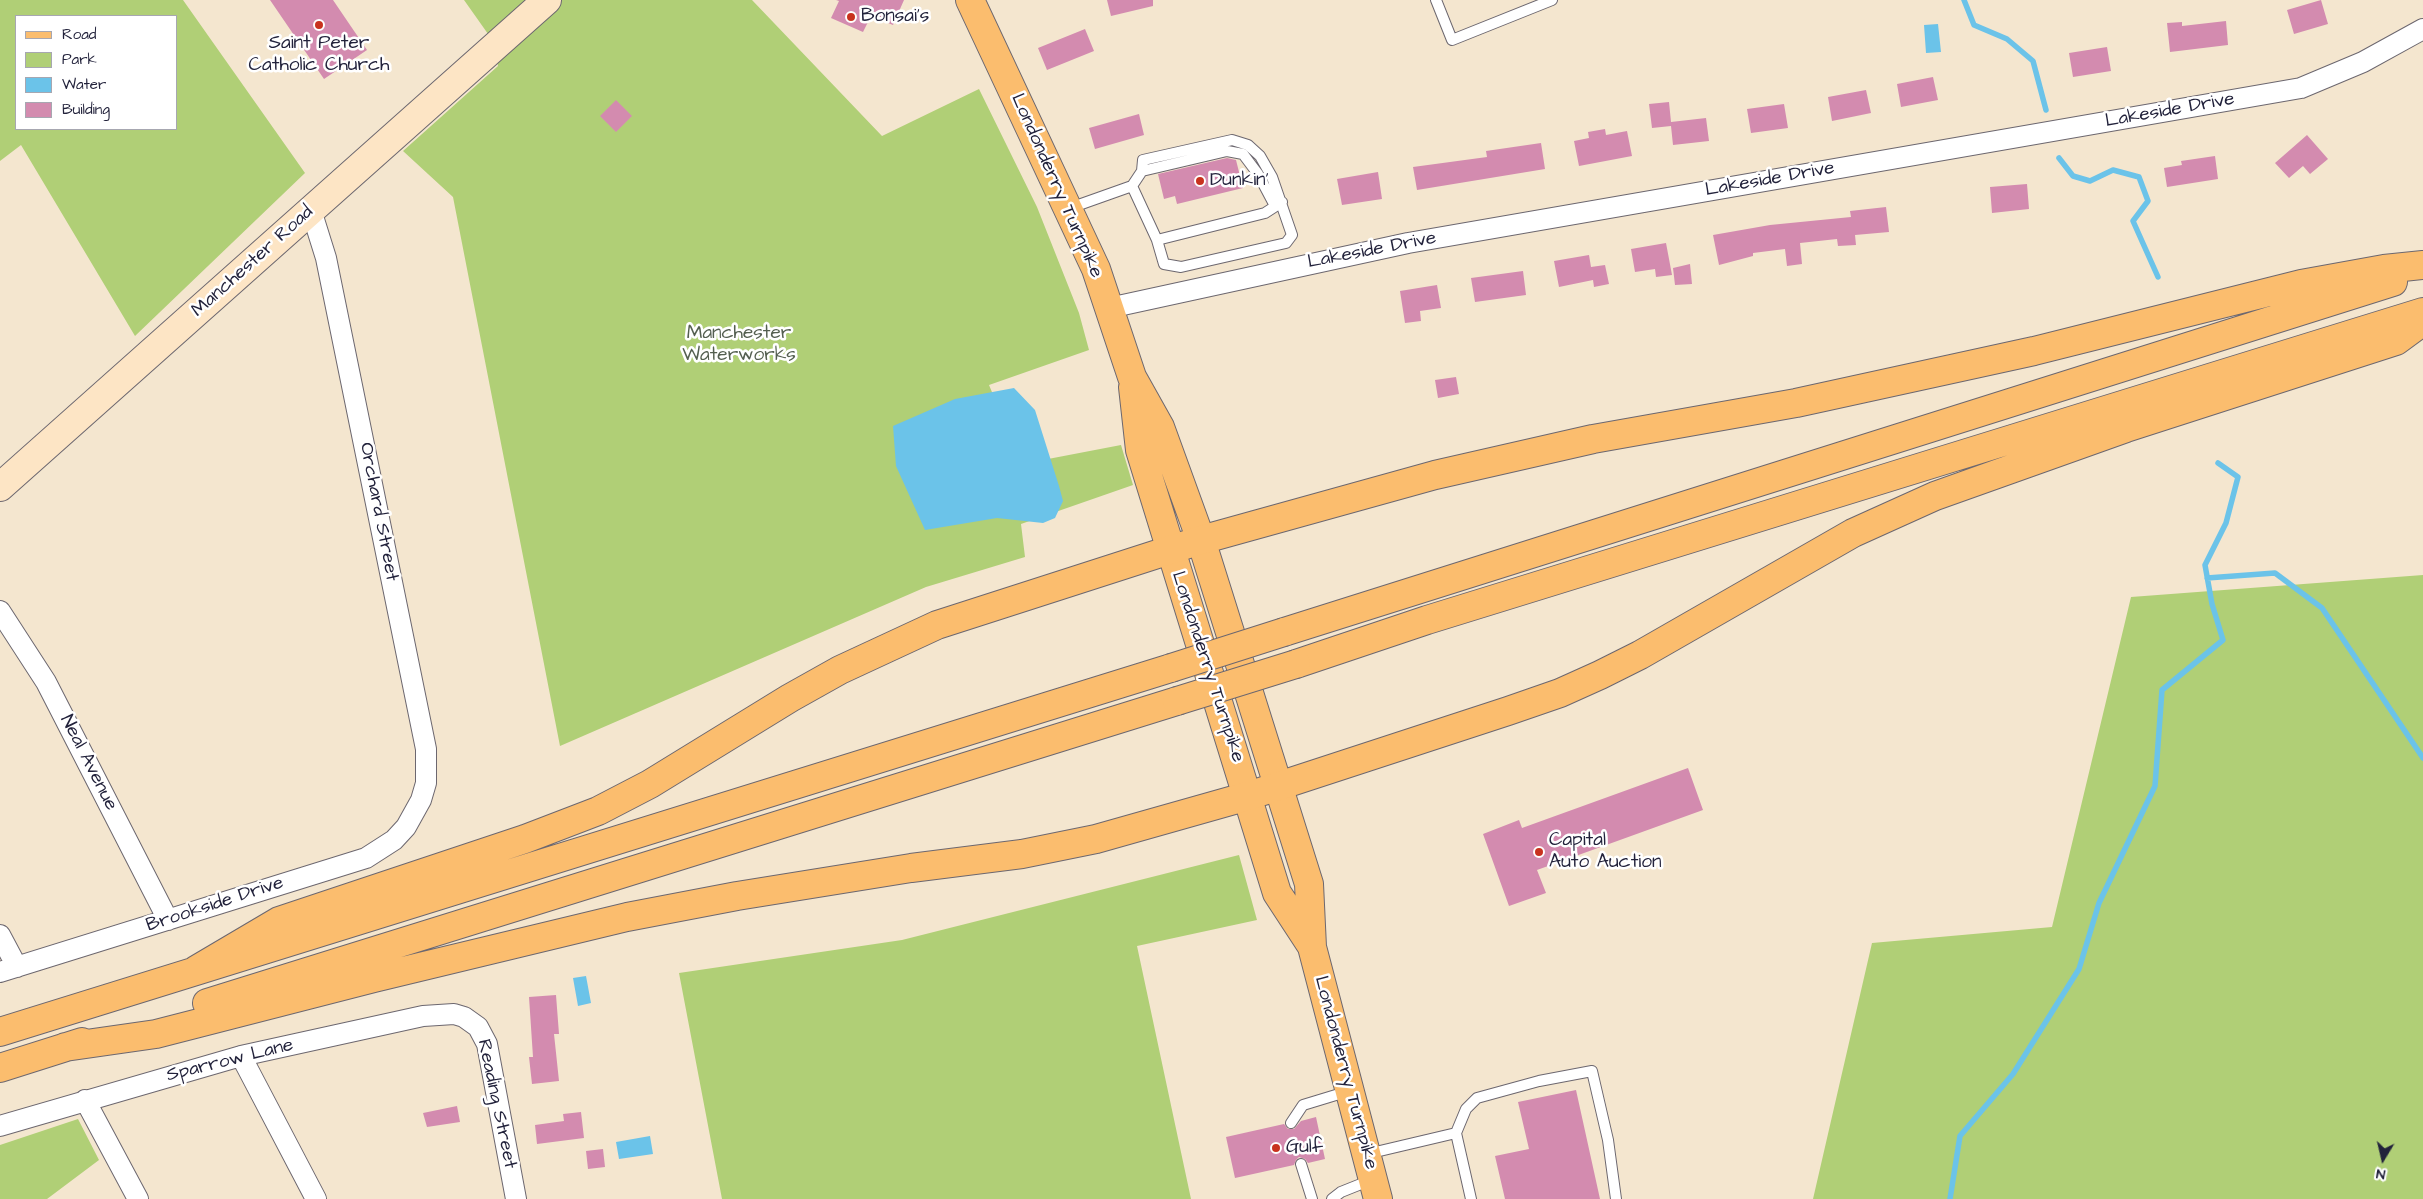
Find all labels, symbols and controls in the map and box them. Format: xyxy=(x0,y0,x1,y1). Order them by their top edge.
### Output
place label: Bonsai's xyxy=(861,6,929,28)
marker: Bonsai's xyxy=(845,11,857,23)
legend xyxy=(15,15,178,130)
marker: Saint Peter Catholic Church xyxy=(313,19,325,31)
text: Road xyxy=(62,24,96,45)
place label: Saint Peter Catholic Church xyxy=(249,33,389,77)
text: Park xyxy=(62,49,97,70)
text: Water xyxy=(62,74,106,95)
street label: Lakeside Drive xyxy=(2104,88,2236,134)
street label: Londonderry Turnpike xyxy=(1005,90,1107,282)
text: Building xyxy=(62,99,110,120)
street label: Lakeside Drive xyxy=(1704,157,1836,203)
place label: Dunkin' xyxy=(1210,170,1269,192)
marker: Dunkin' xyxy=(1194,175,1206,187)
street label: Manchester Road xyxy=(187,201,319,323)
street label: Lakeside Drive xyxy=(1306,227,1438,275)
park label: Manchester Waterworks xyxy=(682,323,796,367)
street label: Orchard Street xyxy=(353,441,403,583)
street label: Londonderry Turnpike xyxy=(1165,569,1249,765)
street label: Neal Avenue xyxy=(54,711,122,815)
place label: Capital Auto Auction xyxy=(1549,830,1661,874)
marker: Capital Auto Auction xyxy=(1533,846,1545,858)
street label: Brookside Drive xyxy=(144,872,286,938)
street label: Londonderry Turnpike xyxy=(1308,974,1382,1172)
street label: Sparrow Lane xyxy=(164,1034,296,1088)
street label: Reading Street xyxy=(471,1037,521,1171)
north arrow xyxy=(2358,1134,2408,1184)
place label: Gulf xyxy=(1286,1137,1323,1159)
marker: Gulf xyxy=(1270,1142,1282,1154)
text: N xyxy=(2375,1163,2387,1184)

